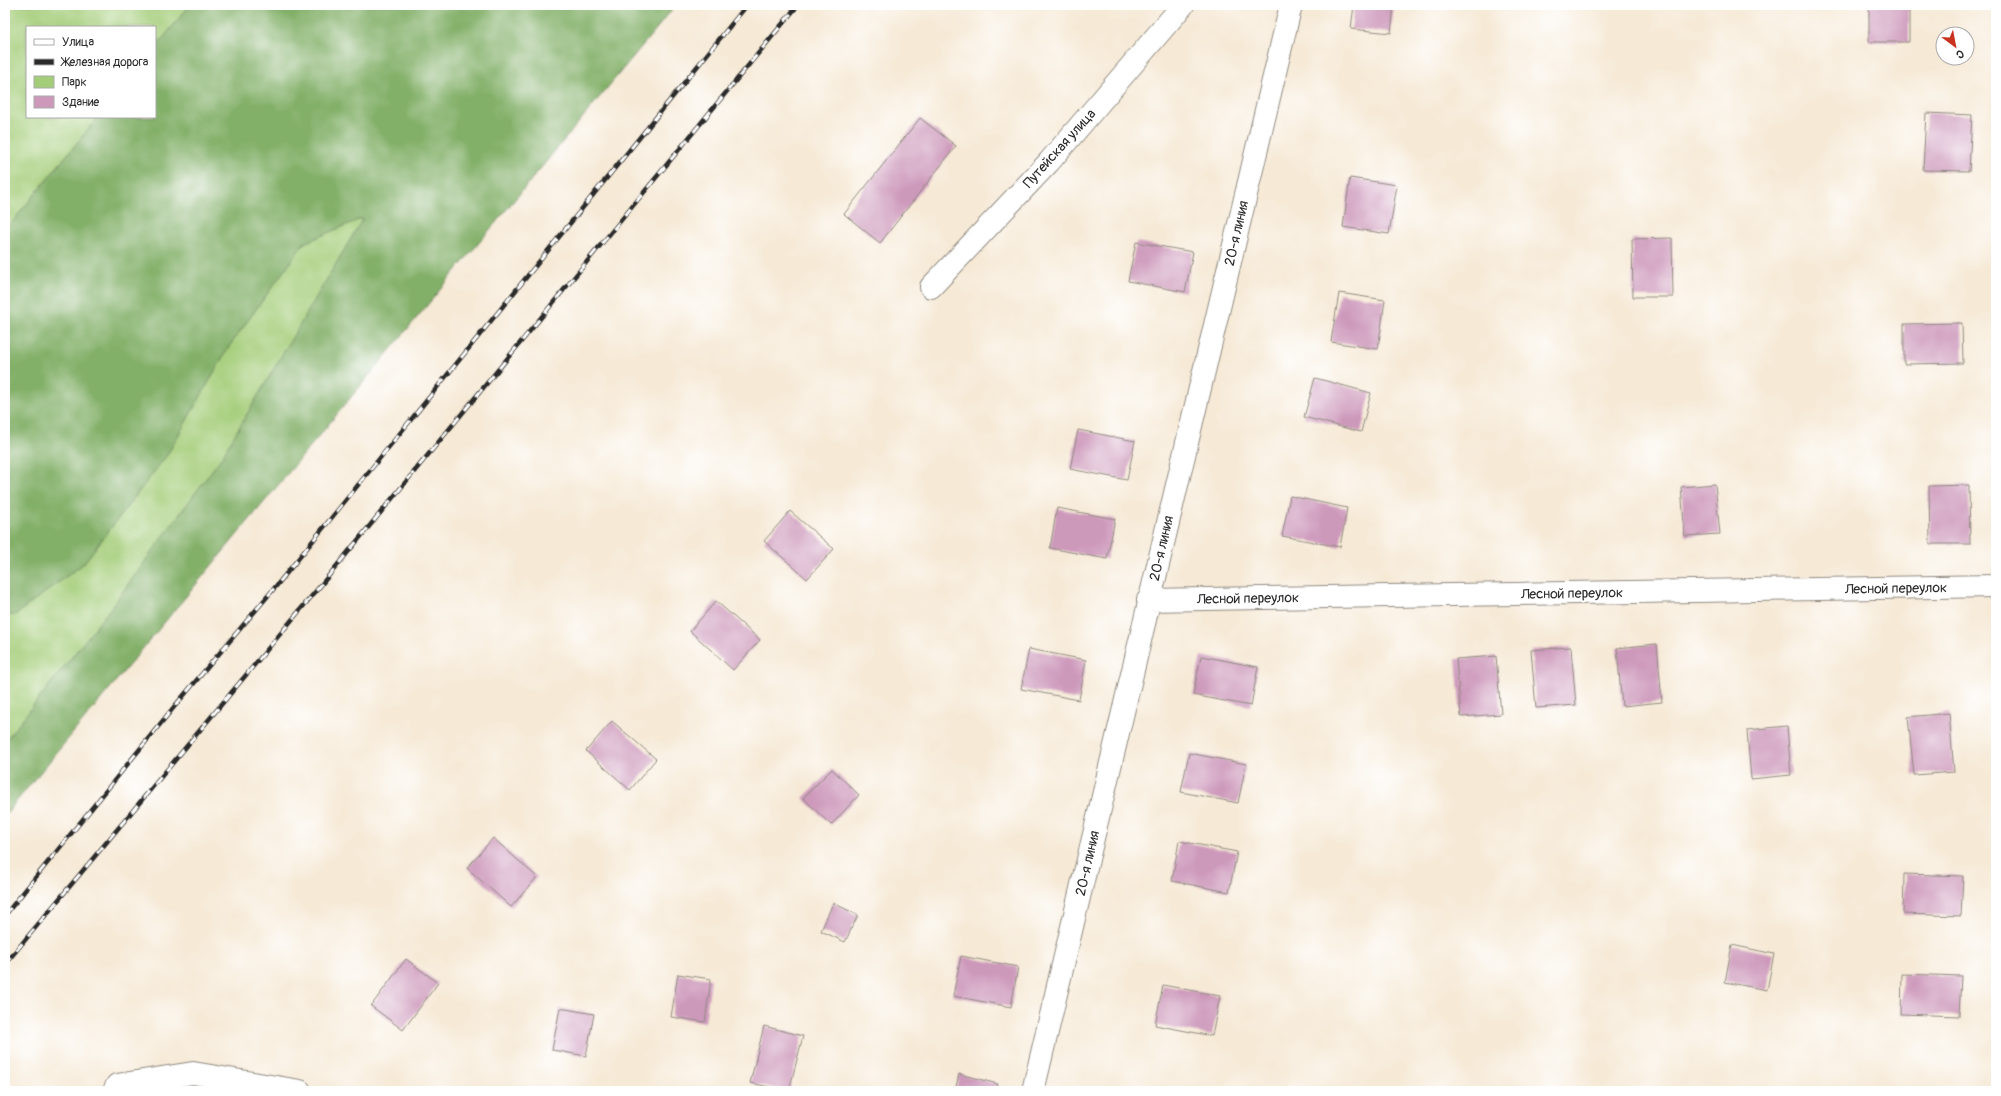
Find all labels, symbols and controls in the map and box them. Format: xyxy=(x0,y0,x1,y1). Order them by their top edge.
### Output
legend xyxy=(26,26,156,118)
north arrow xyxy=(1935,26,1975,66)
text: Улица xyxy=(62,35,94,50)
text: С xyxy=(1954,47,1966,61)
text: Железная дорога xyxy=(60,55,149,70)
text: Парк xyxy=(62,75,87,90)
text: Здание xyxy=(62,95,99,110)
street label: Путейская улица xyxy=(1019,105,1099,191)
street label: 20-я линия xyxy=(1221,199,1252,267)
street label: 20-я линия xyxy=(1146,514,1177,582)
street label: Лесной переулок xyxy=(1844,579,1947,598)
street label: Лесной переулок xyxy=(1520,584,1623,603)
street label: Лесной переулок xyxy=(1196,589,1299,608)
street label: 20-я линия xyxy=(1072,829,1103,897)

